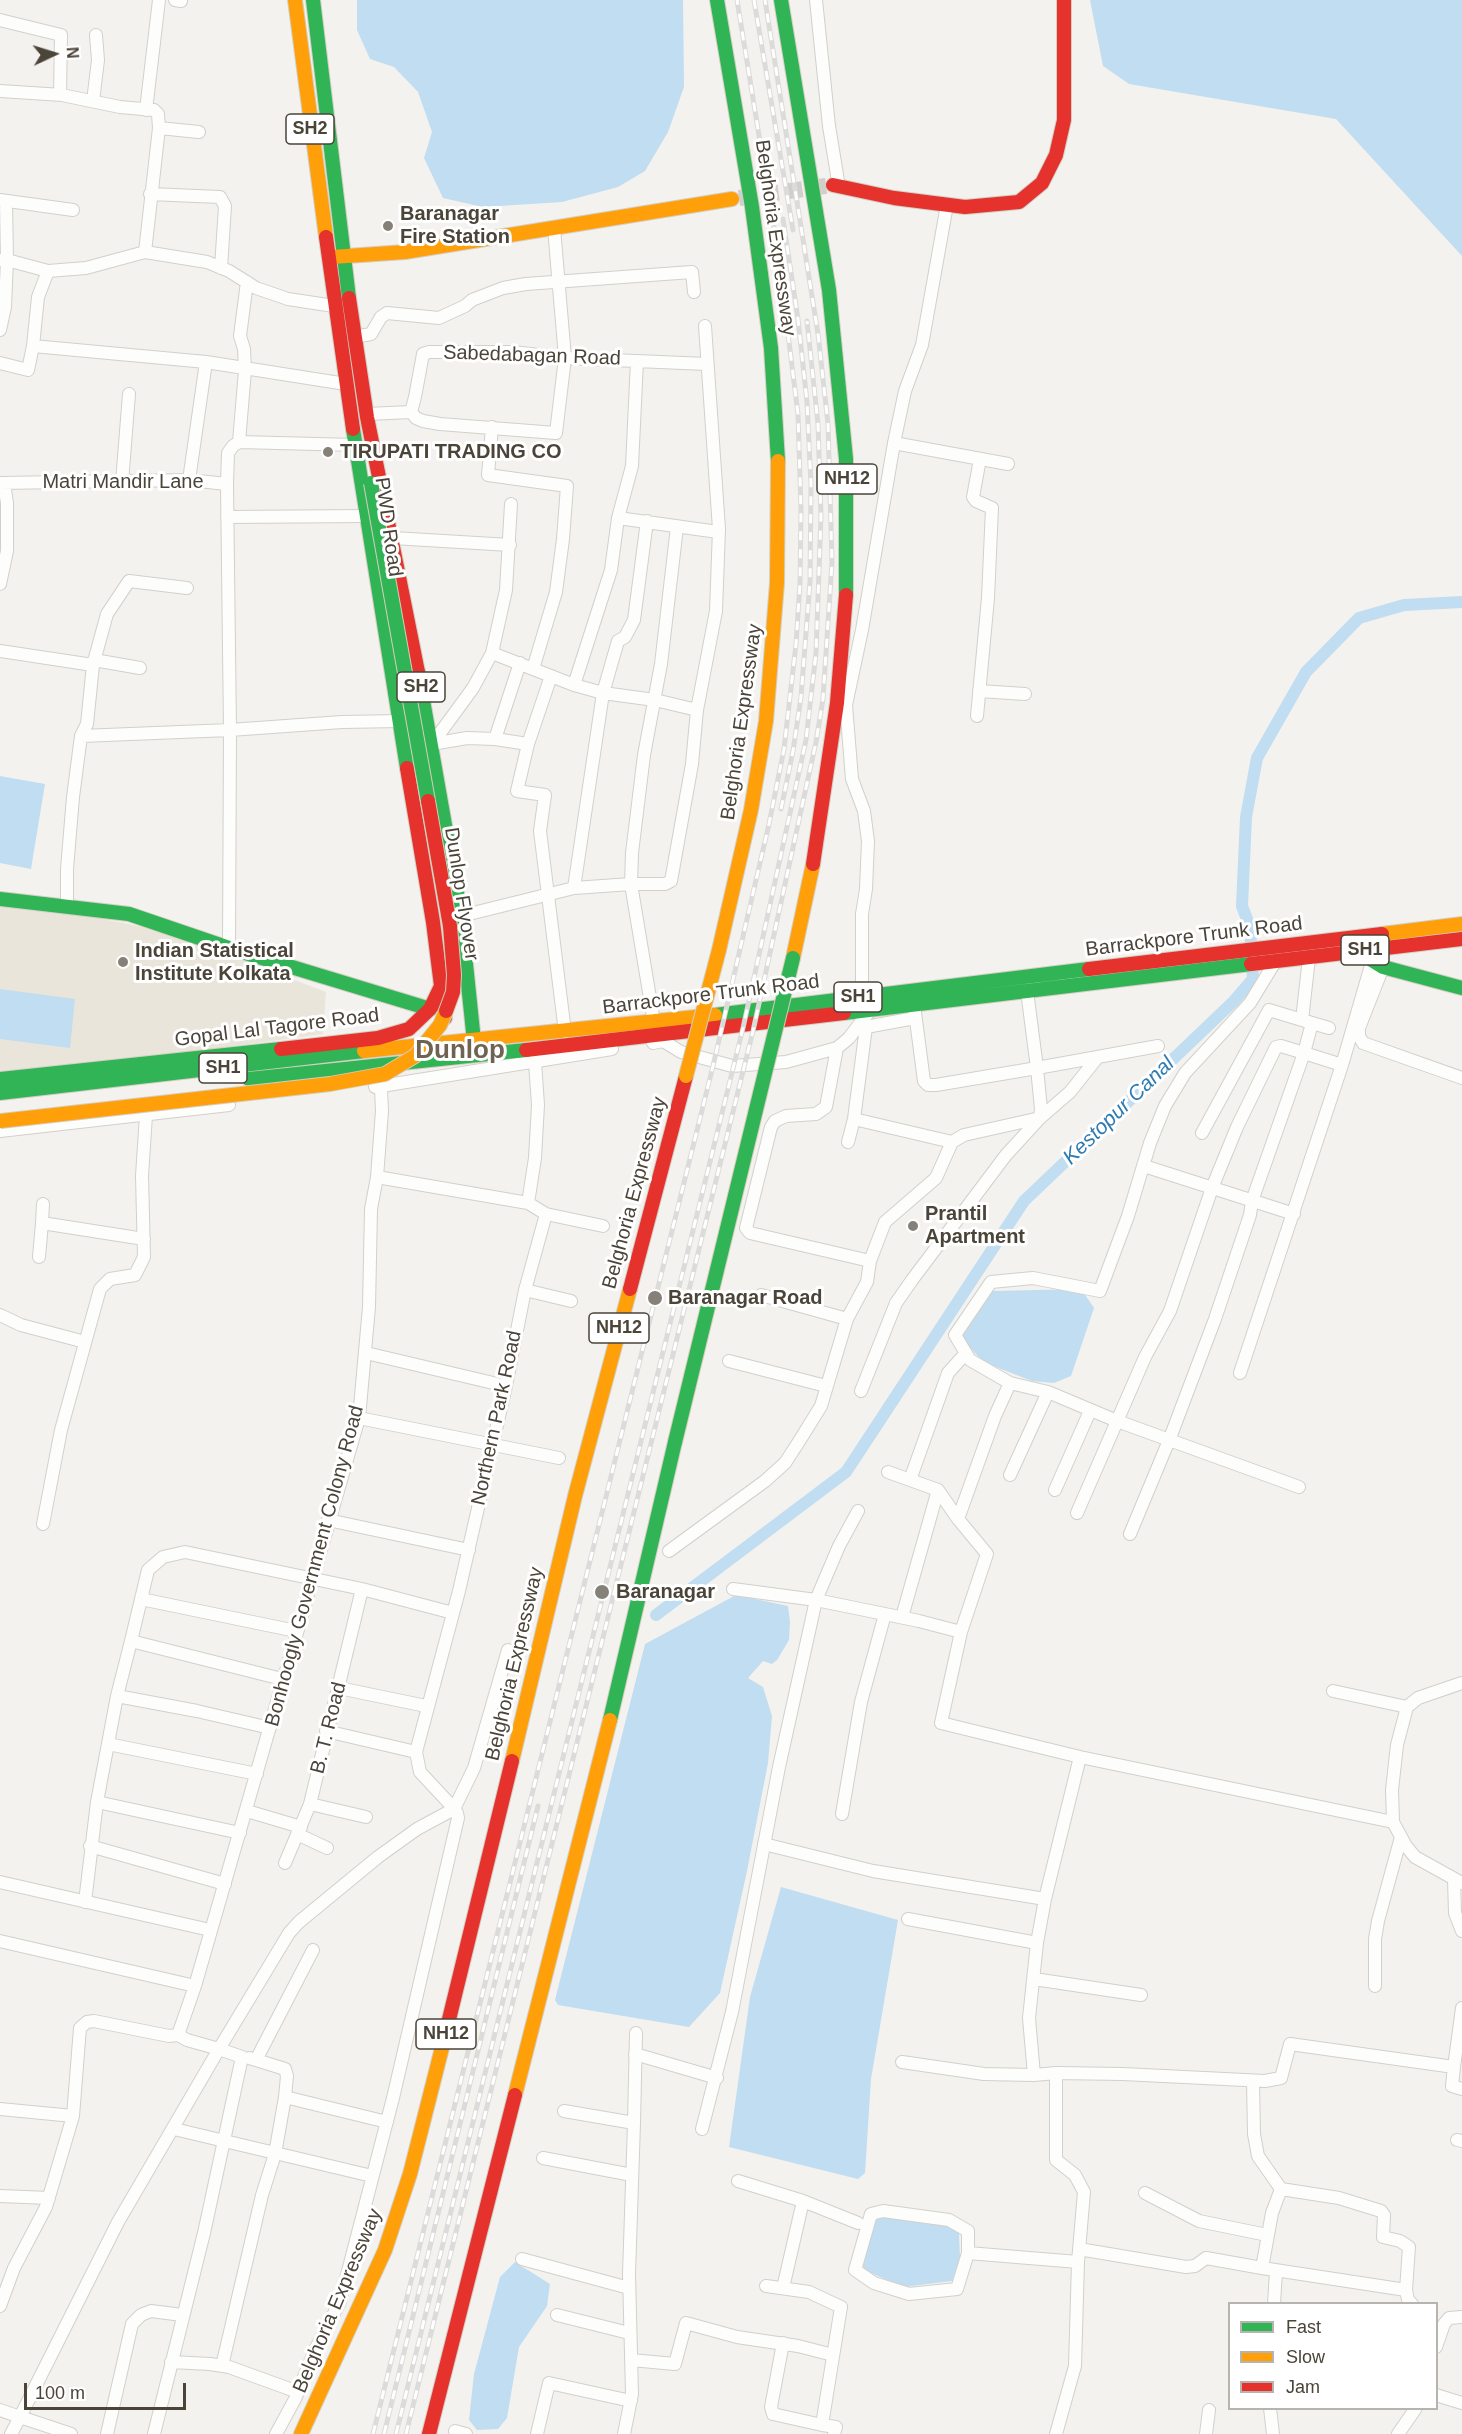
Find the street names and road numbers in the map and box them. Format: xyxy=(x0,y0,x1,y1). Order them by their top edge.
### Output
road number: SH2 xyxy=(286,114,334,144)
street label: Belghoria Expressway xyxy=(749,138,801,338)
street label: Sabedabagan Road xyxy=(443,341,621,371)
road number: NH12 xyxy=(817,464,877,494)
street label: Matri Mandir Lane xyxy=(42,470,204,494)
street label: PWD Road xyxy=(369,476,407,578)
street label: Belghoria Expressway xyxy=(716,622,768,822)
road number: SH2 xyxy=(397,672,445,702)
street label: Dunlop Flyover xyxy=(439,826,483,962)
street label: Barrackpore Trunk Road xyxy=(1084,912,1304,962)
road number: SH1 xyxy=(1341,935,1389,965)
street label: Barrackpore Trunk Road xyxy=(601,970,821,1020)
road number: SH1 xyxy=(834,982,882,1012)
street label: Gopal Lal Tagore Road xyxy=(173,1004,381,1052)
road number: SH1 xyxy=(199,1053,247,1083)
street label: Belghoria Expressway xyxy=(598,1094,672,1292)
road number: NH12 xyxy=(589,1313,649,1343)
street label: Northern Park Road xyxy=(467,1329,527,1507)
street label: Bonhoogly Government Colony Road xyxy=(261,1403,369,1729)
street label: Belghoria Expressway xyxy=(481,1565,549,1763)
street label: B. T. Road xyxy=(306,1680,352,1776)
road number: NH12 xyxy=(416,2019,476,2049)
street label: Belghoria Expressway xyxy=(288,2205,388,2397)

